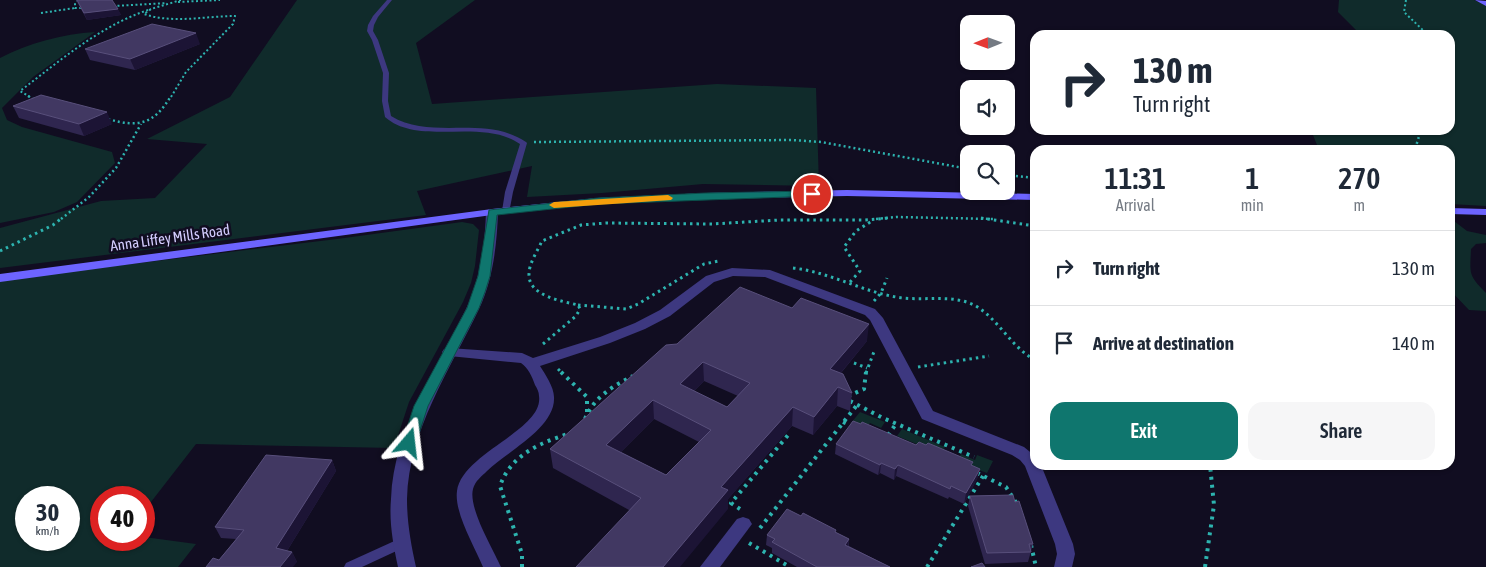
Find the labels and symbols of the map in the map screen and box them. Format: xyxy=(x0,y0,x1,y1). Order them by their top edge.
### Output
north arrow xyxy=(960,15,1015,70)
pin xyxy=(791,173,833,215)
street label: Anna Liffey Mills Road xyxy=(109,221,231,254)
position arrow xyxy=(382,416,434,468)
speed limit sign: 40 xyxy=(90,486,155,551)

